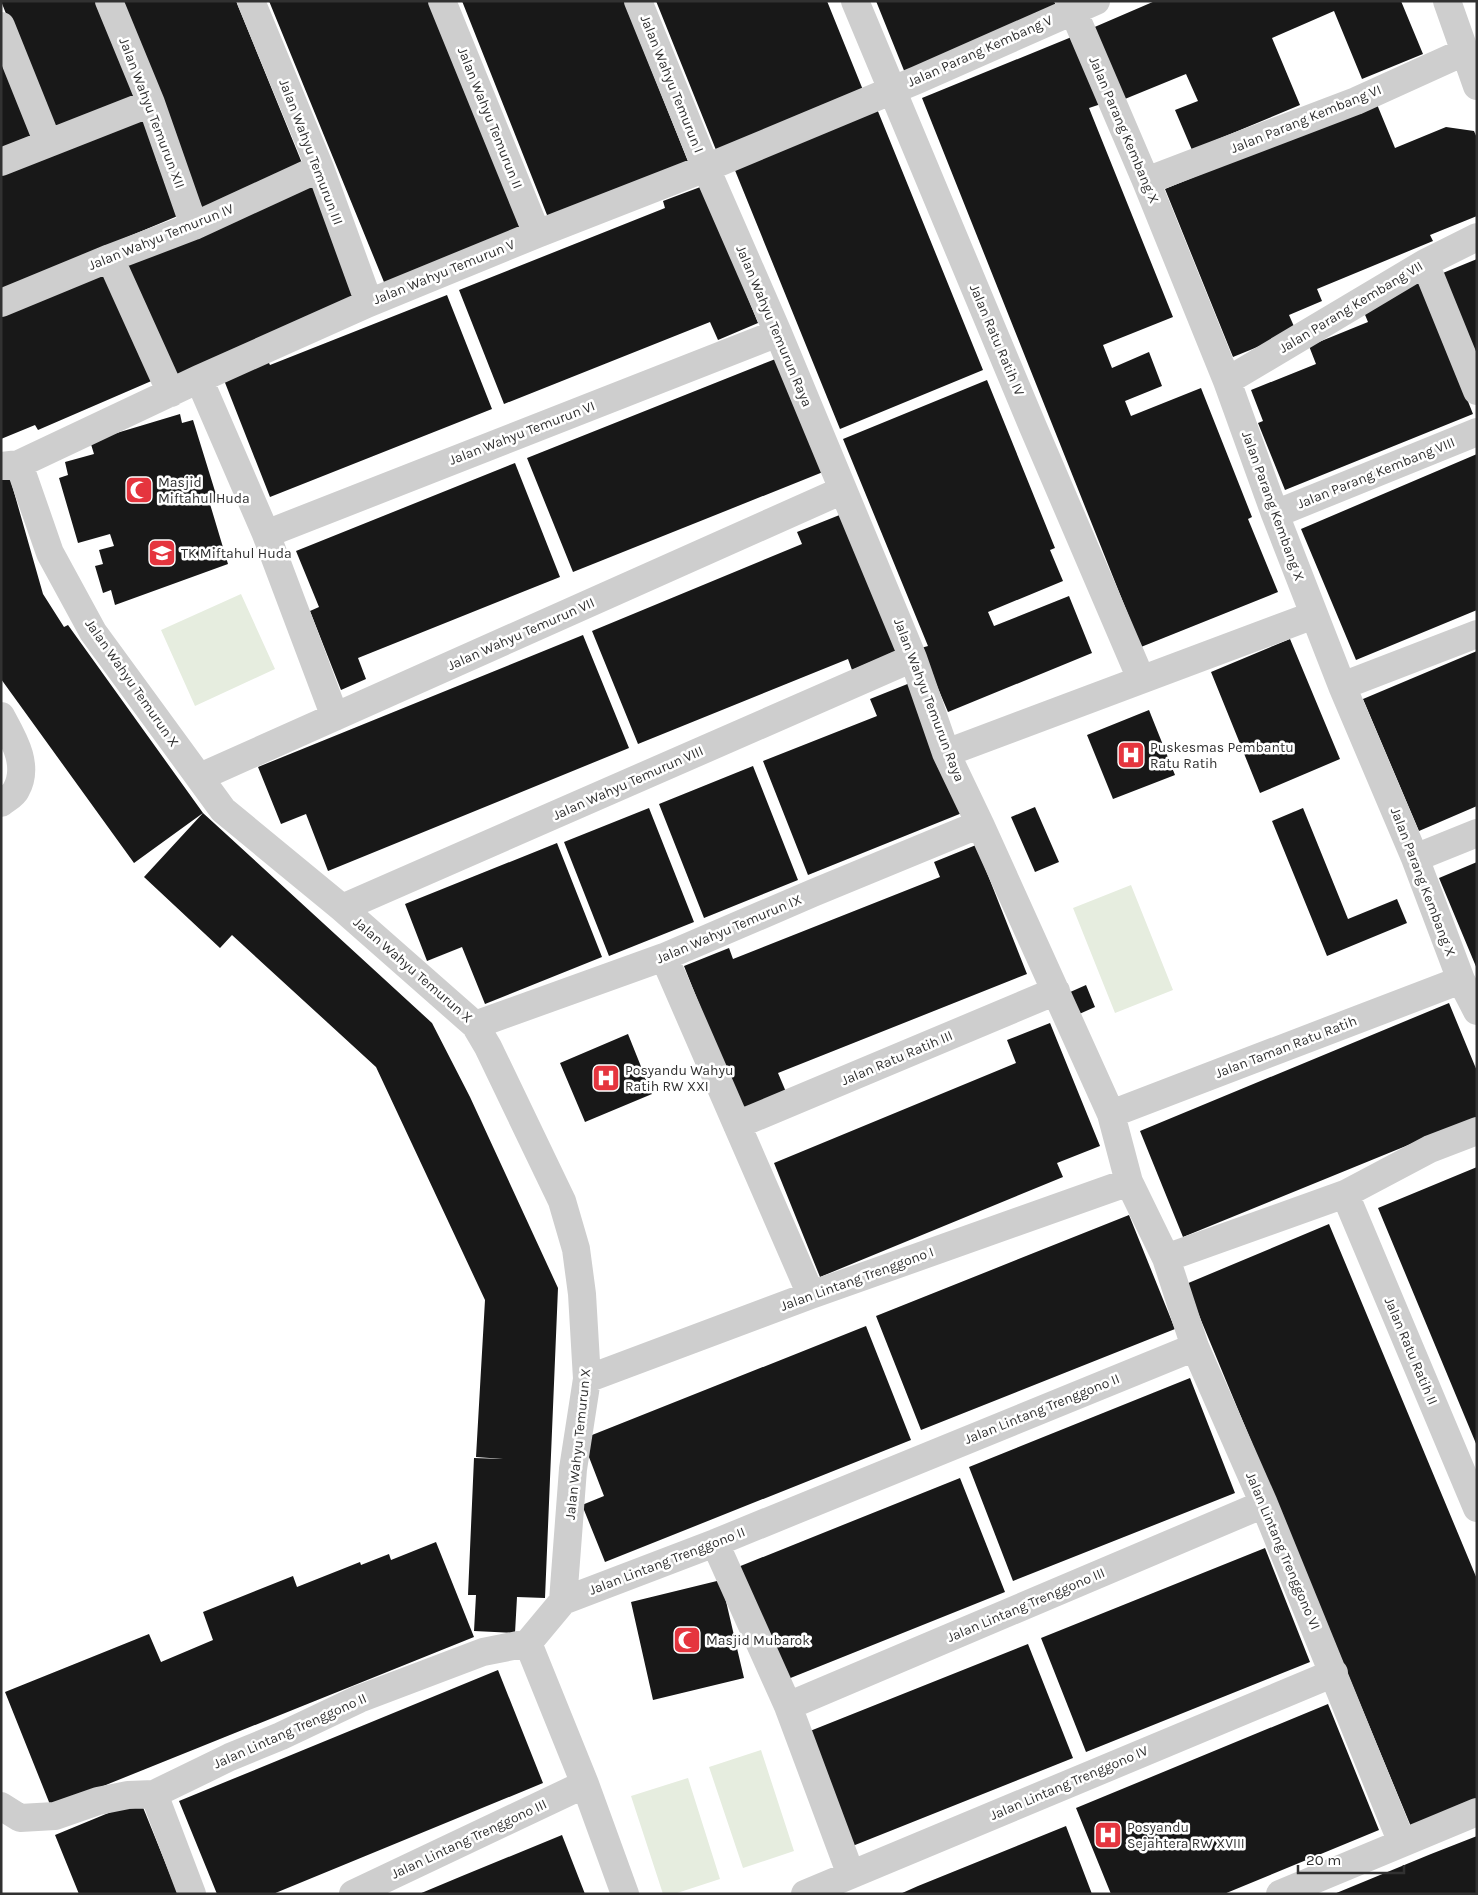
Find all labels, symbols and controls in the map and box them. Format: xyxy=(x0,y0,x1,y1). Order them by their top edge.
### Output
street label: Jalan Parang Kembang V xyxy=(905,11,1055,91)
street label: Jalan Wahyu Temurun I xyxy=(637,13,707,155)
street label: Jalan Wahyu Temurun XII xyxy=(115,35,189,191)
street label: Jalan Wahyu Temurun II xyxy=(454,45,526,191)
street label: Jalan Parang Kembang X xyxy=(1085,54,1163,206)
street label: Jalan Wahyu Temurun III xyxy=(275,77,347,227)
street label: Jalan Parang Kembang VI xyxy=(1228,81,1384,157)
street label: Jalan Wahyu Temurun IV xyxy=(86,200,236,274)
street label: Jalan Wahyu Temurun V xyxy=(371,236,517,308)
street label: Jalan Wahyu Temurun Raya xyxy=(732,243,816,409)
street label: Jalan Parang Kembang VII xyxy=(1276,257,1426,357)
street label: Jalan Ratu Ratih IV xyxy=(966,282,1028,398)
street label: Jalan Wahyu Temurun VI xyxy=(447,397,597,469)
street label: Jalan Parang Kembang X xyxy=(1238,429,1308,583)
street label: Jalan Parang Kembang VIII xyxy=(1295,434,1457,512)
place label: Masjid Miftahul Huda xyxy=(158,474,250,507)
mosque icon: Masjid Miftahul Huda xyxy=(124,475,154,505)
school or university icon: TK Miftahul Huda xyxy=(147,538,177,568)
place label: TK Miftahul Huda xyxy=(181,545,292,562)
street label: Jalan Wahyu Temurun VII xyxy=(445,594,597,674)
street label: Jalan Wahyu Temurun X xyxy=(81,616,183,750)
street label: Jalan Wahyu Temurun Raya xyxy=(890,616,968,784)
place label: Puskesmas Pembantu Ratu Ratih xyxy=(1150,739,1294,772)
hospital icon: Puskesmas Pembantu Ratu Ratih xyxy=(1116,740,1146,770)
street label: Jalan Wahyu Temurun VIII xyxy=(550,742,706,824)
street label: Jalan Parang Kembang X xyxy=(1387,805,1459,959)
street label: Jalan Wahyu Temurun IX xyxy=(654,891,804,967)
street label: Jalan Wahyu Temurun X xyxy=(350,914,476,1026)
street label: Jalan Taman Ratu Ratih xyxy=(1213,1012,1359,1082)
street label: Jalan Ratu Ratih III xyxy=(839,1027,955,1089)
place label: Posyandu Wahyu Ratih RW XXI xyxy=(625,1062,733,1095)
hospital icon: Posyandu Wahyu Ratih RW XXI xyxy=(591,1063,621,1093)
street label: Jalan Lintang Trenggono I xyxy=(778,1243,936,1315)
street label: Jalan Ratu Ratih II xyxy=(1381,1295,1441,1407)
street label: Jalan Wahyu Temurun X xyxy=(562,1367,594,1521)
street label: Jalan Lintang Trenggono II xyxy=(962,1370,1122,1448)
street label: Jalan Lintang Trenggono VI xyxy=(1242,1469,1324,1633)
street label: Jalan Lintang Trenggono II xyxy=(586,1523,748,1599)
street label: Jalan Lintang Trenggono III xyxy=(944,1564,1108,1646)
mosque icon: Masjid Mubarok xyxy=(672,1625,702,1655)
place label: Masjid Mubarok xyxy=(706,1632,810,1649)
street label: Jalan Lintang Trenggono II xyxy=(211,1689,369,1773)
street label: Jalan Lintang Trenggono IV xyxy=(987,1742,1151,1824)
street label: Jalan Lintang Trenggono III xyxy=(388,1795,550,1883)
place label: Posyandu Sejahtera RW XVIII xyxy=(1127,1819,1245,1852)
hospital icon: Posyandu Sejahtera RW XVIII xyxy=(1093,1820,1123,1850)
scale bar xyxy=(1298,1842,1404,1874)
text: 20 m xyxy=(1306,1851,1341,1869)

